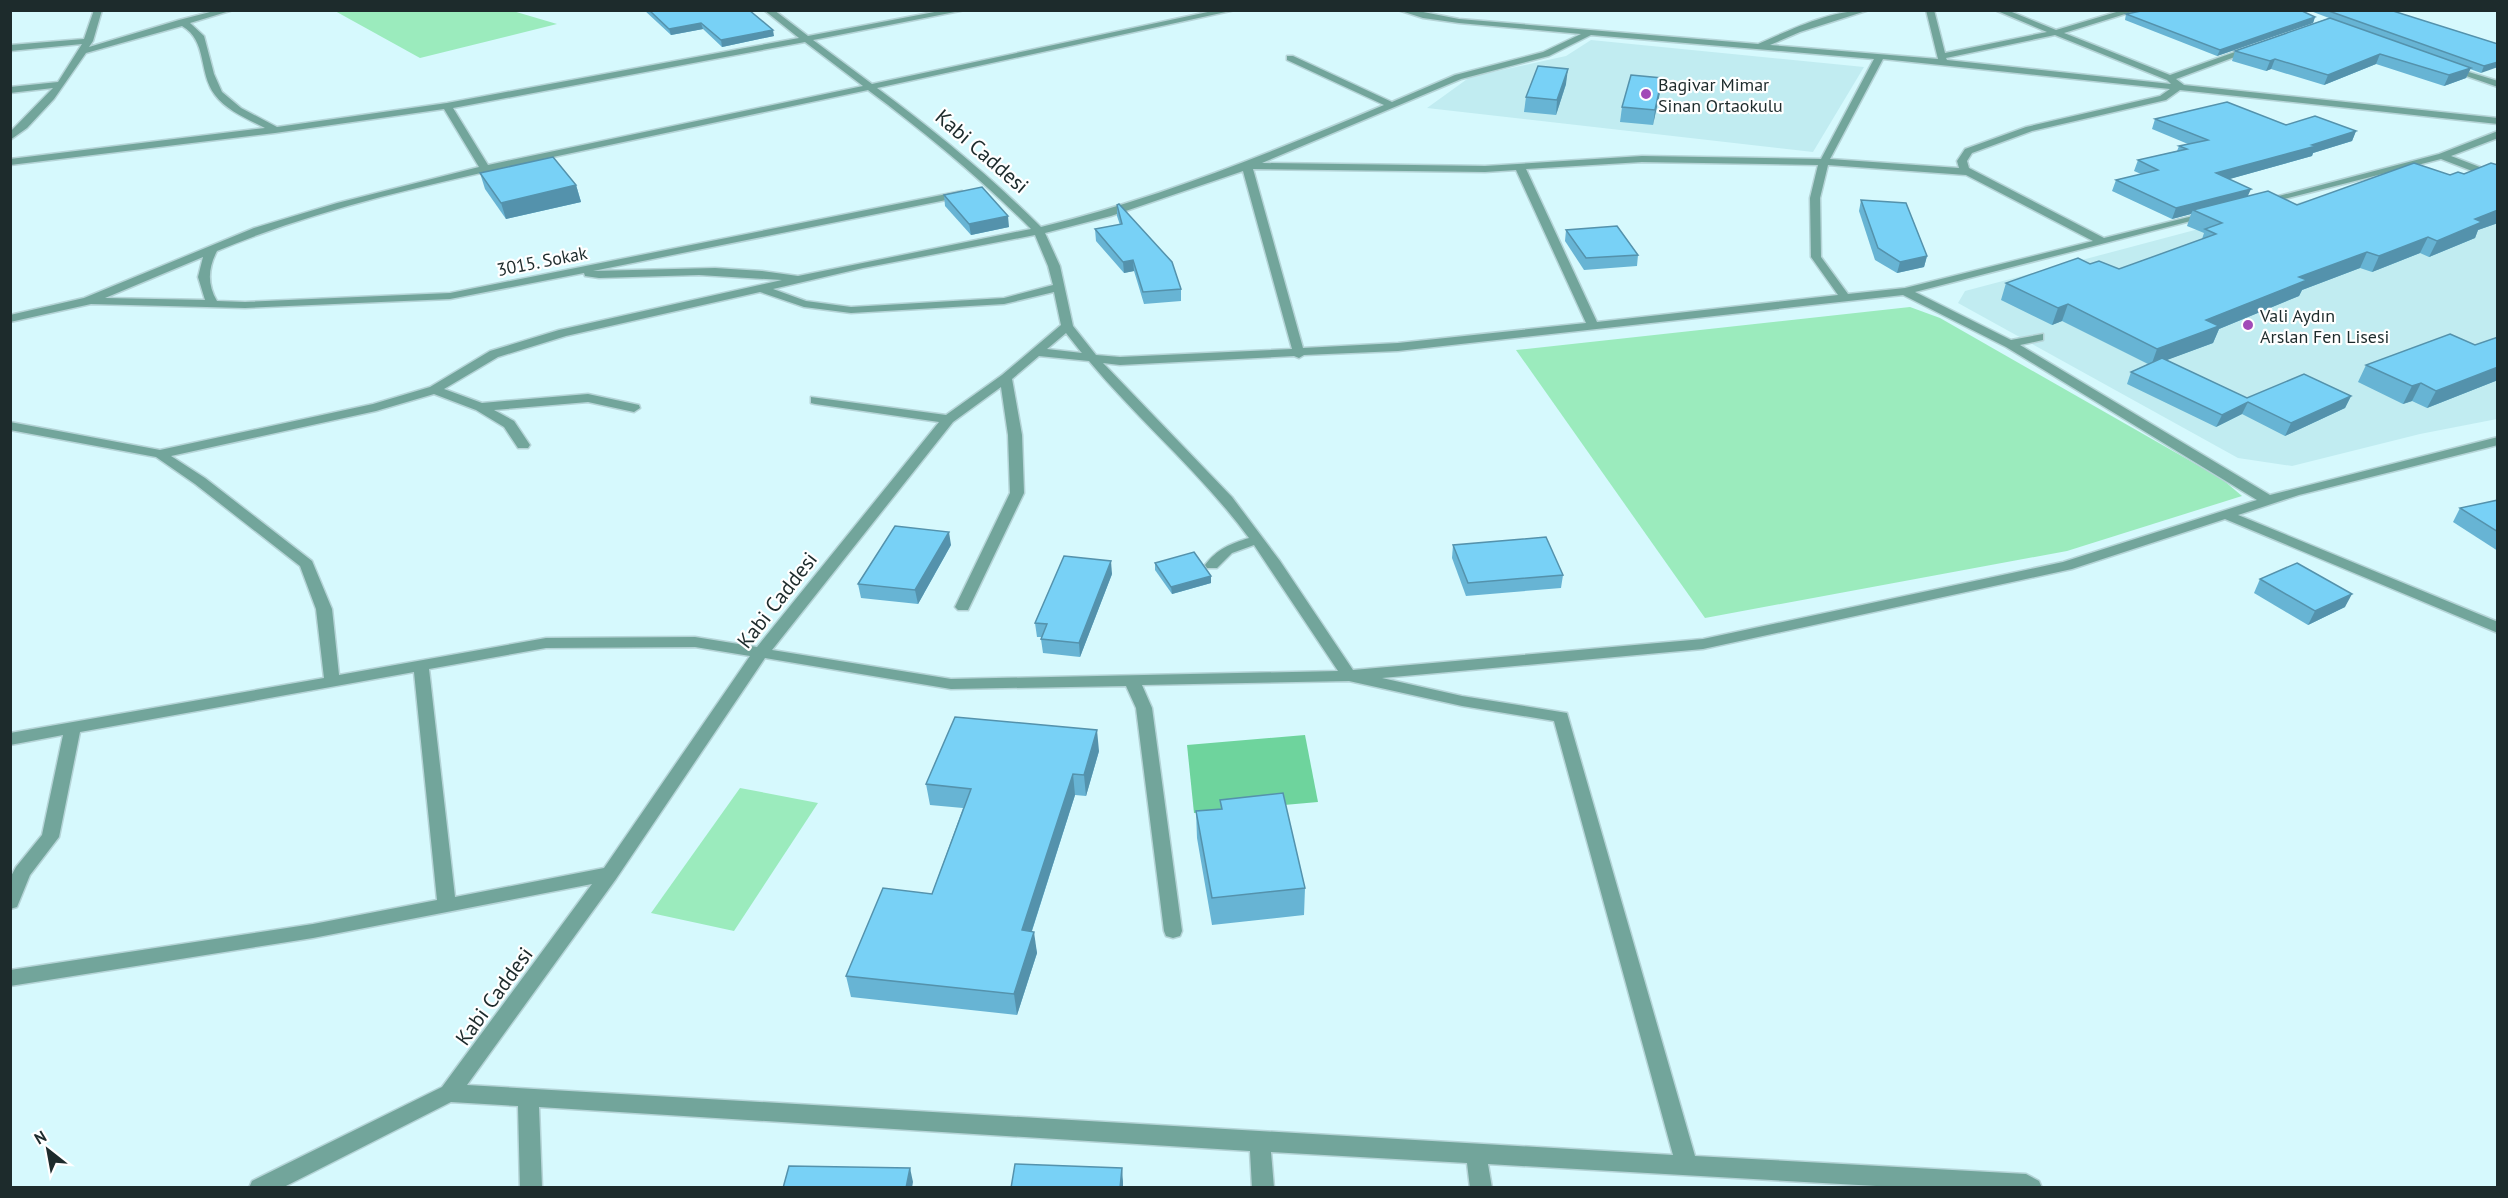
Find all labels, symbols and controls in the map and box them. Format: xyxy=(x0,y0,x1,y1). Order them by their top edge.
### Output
place label: Bagivar Mimar Sinan Ortaokulu xyxy=(1658,73,1783,117)
marker: Bagivar Mimar Sinan Ortaokulu xyxy=(1639,87,1653,101)
street label: Kabi Caddesi xyxy=(930,103,1034,199)
street label: 3015. Sokak xyxy=(495,241,590,281)
place label: Vali Aydın Arslan Fen Lisesi xyxy=(2259,304,2389,348)
marker: Vali Aydın Arslan Fen Lisesi xyxy=(2241,318,2255,332)
street label: Kabi Caddesi xyxy=(731,546,823,654)
street label: Kabi Caddesi xyxy=(449,942,539,1050)
north arrow xyxy=(18,1120,78,1180)
text: N xyxy=(31,1126,50,1148)

